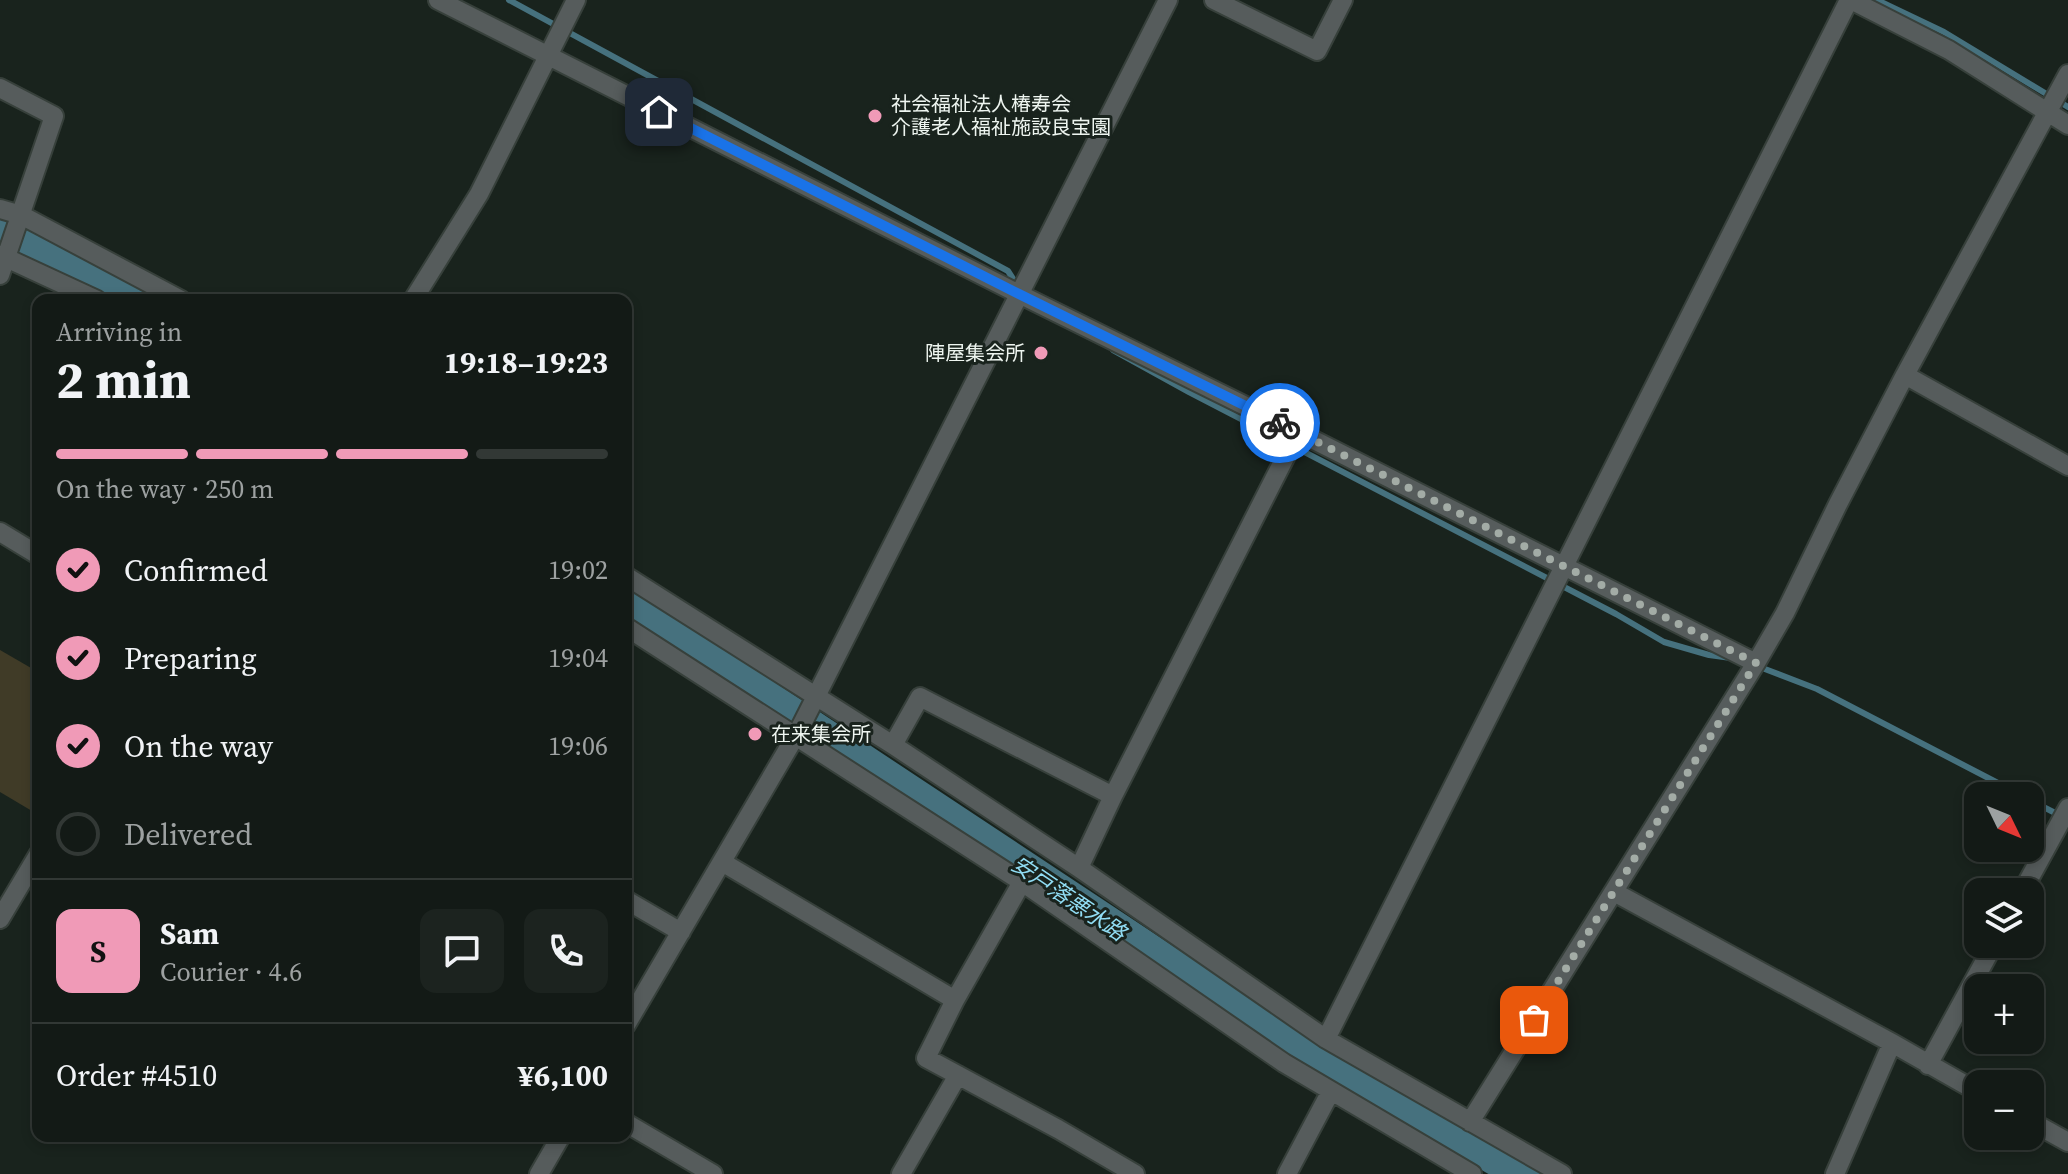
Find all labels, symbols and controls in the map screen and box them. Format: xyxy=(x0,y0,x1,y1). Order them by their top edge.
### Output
pin xyxy=(625,78,693,146)
icon: home xyxy=(637,90,681,134)
place label: 社会福祉法人椿寿会 介護老人福祉施設良宝園 xyxy=(891,90,1111,141)
marker: 社会福祉法人椿寿会 介護老人福祉施設良宝園 xyxy=(866,107,884,125)
text: Arriving in xyxy=(56,314,182,350)
place label: 陣屋集会所 xyxy=(925,339,1025,367)
text: 19:18–19:23 xyxy=(444,342,608,383)
text: 2 min xyxy=(56,344,191,415)
marker: 陣屋集会所 xyxy=(1032,344,1050,362)
courier xyxy=(1240,383,1320,463)
icon: bike xyxy=(1258,401,1302,445)
text: On the way · 250 m xyxy=(56,471,274,507)
icon: check xyxy=(56,548,100,592)
text: Confirmed xyxy=(124,550,268,591)
text: 19:02 xyxy=(548,552,608,588)
icon: check xyxy=(56,636,100,680)
text: Preparing xyxy=(124,638,257,679)
text: 19:04 xyxy=(548,640,608,676)
place label: 在来集会所 xyxy=(771,720,871,748)
icon: check xyxy=(56,724,100,768)
marker: 在来集会所 xyxy=(746,725,764,743)
text: On the way xyxy=(124,726,273,767)
text: 19:06 xyxy=(548,728,608,764)
north arrow xyxy=(1964,782,2044,862)
map controls xyxy=(1964,782,2044,1150)
text: Delivered xyxy=(124,814,252,855)
water label: 安戸落悪水路 xyxy=(1006,849,1134,948)
button: layers xyxy=(1964,878,2044,958)
button: chat xyxy=(420,909,504,993)
button: phone xyxy=(524,909,608,993)
text: Sam xyxy=(160,913,219,954)
text: S xyxy=(90,931,106,972)
text: Courier · 4.6 xyxy=(160,954,302,990)
button: + xyxy=(1964,974,2044,1054)
pin xyxy=(1500,986,1568,1054)
icon: bag xyxy=(1512,998,1556,1042)
text: Order #4510 xyxy=(56,1055,217,1096)
text: ¥6,100 xyxy=(518,1055,608,1096)
button: − xyxy=(1964,1070,2044,1150)

